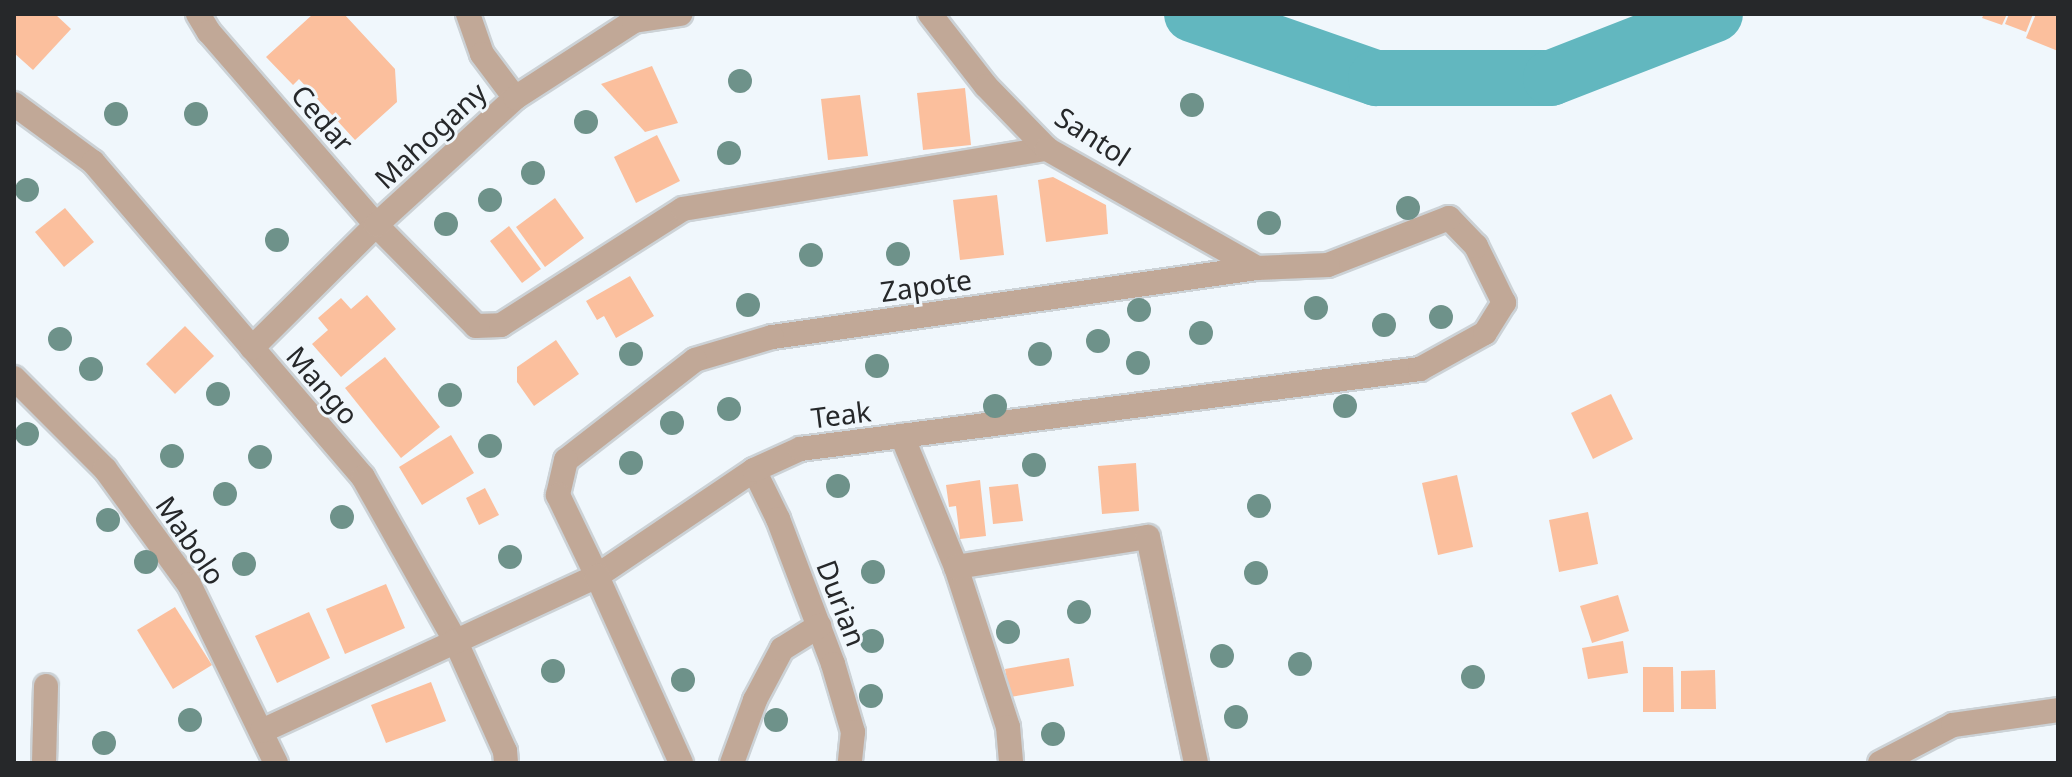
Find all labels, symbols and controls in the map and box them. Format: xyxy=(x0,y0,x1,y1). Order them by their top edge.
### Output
street label: Mahogany xyxy=(367,75,493,195)
street label: Cedar xyxy=(285,78,361,158)
street label: Santol xyxy=(1049,99,1137,173)
street label: Zapote xyxy=(878,262,974,308)
street label: Mango xyxy=(280,339,366,431)
street label: Teak xyxy=(809,394,873,434)
street label: Mabolo xyxy=(149,489,233,591)
street label: Durian xyxy=(810,555,874,651)

